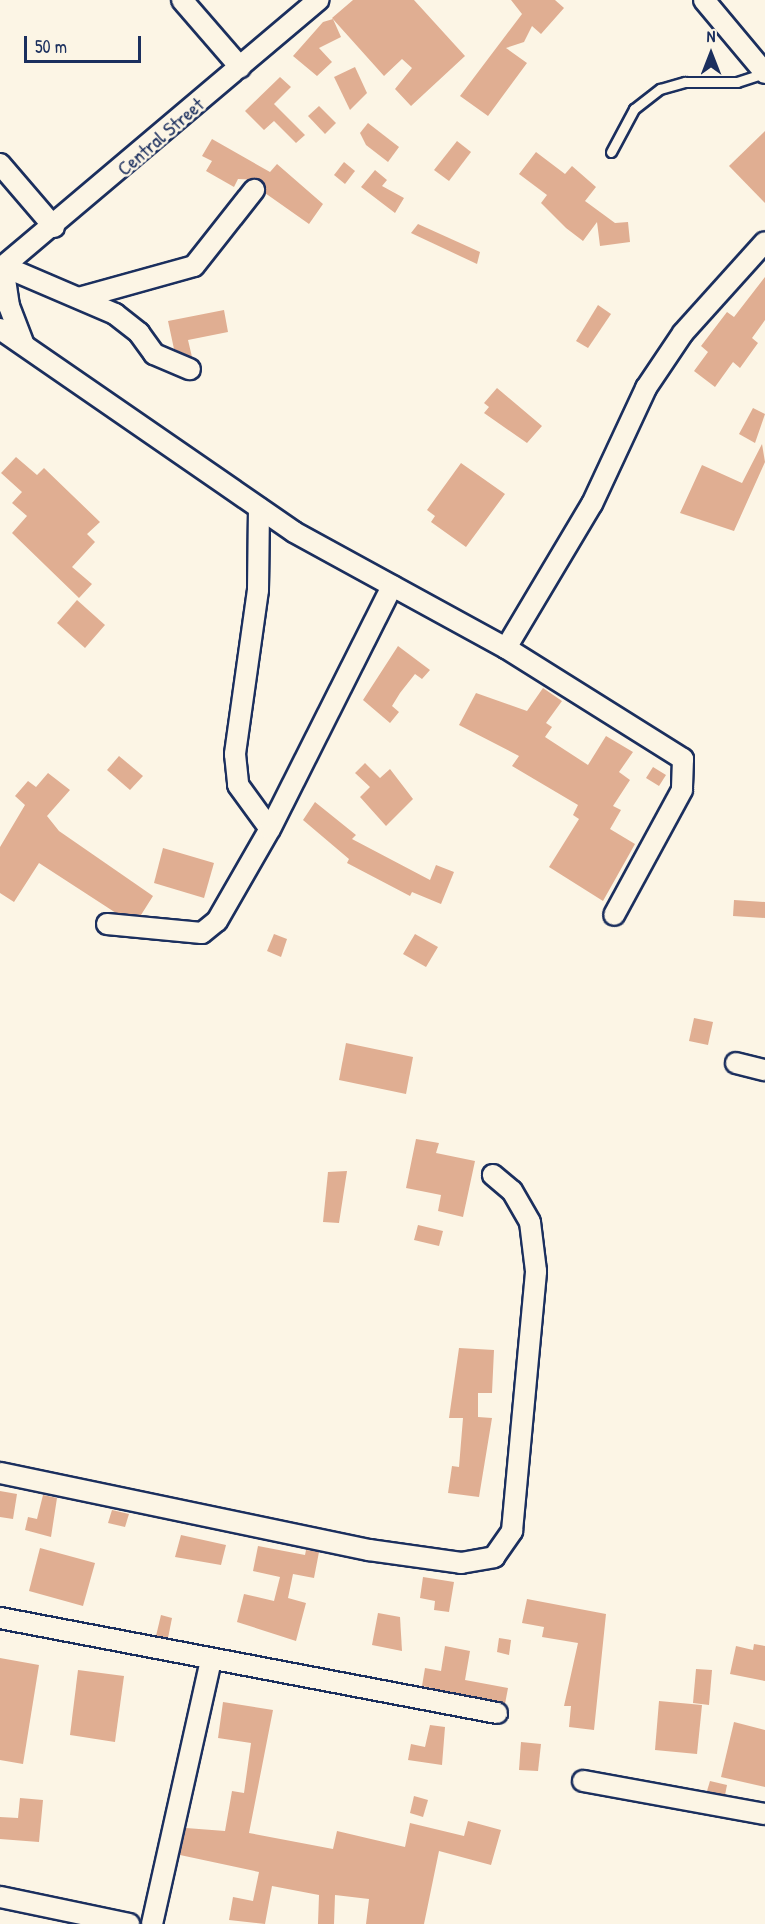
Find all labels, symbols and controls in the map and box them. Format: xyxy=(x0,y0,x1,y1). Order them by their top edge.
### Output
scale bar xyxy=(27,24,144,62)
north arrow xyxy=(681,24,741,84)
text: N xyxy=(707,25,715,47)
text: 50 m xyxy=(35,34,67,59)
street label: Central Street xyxy=(112,92,208,180)

